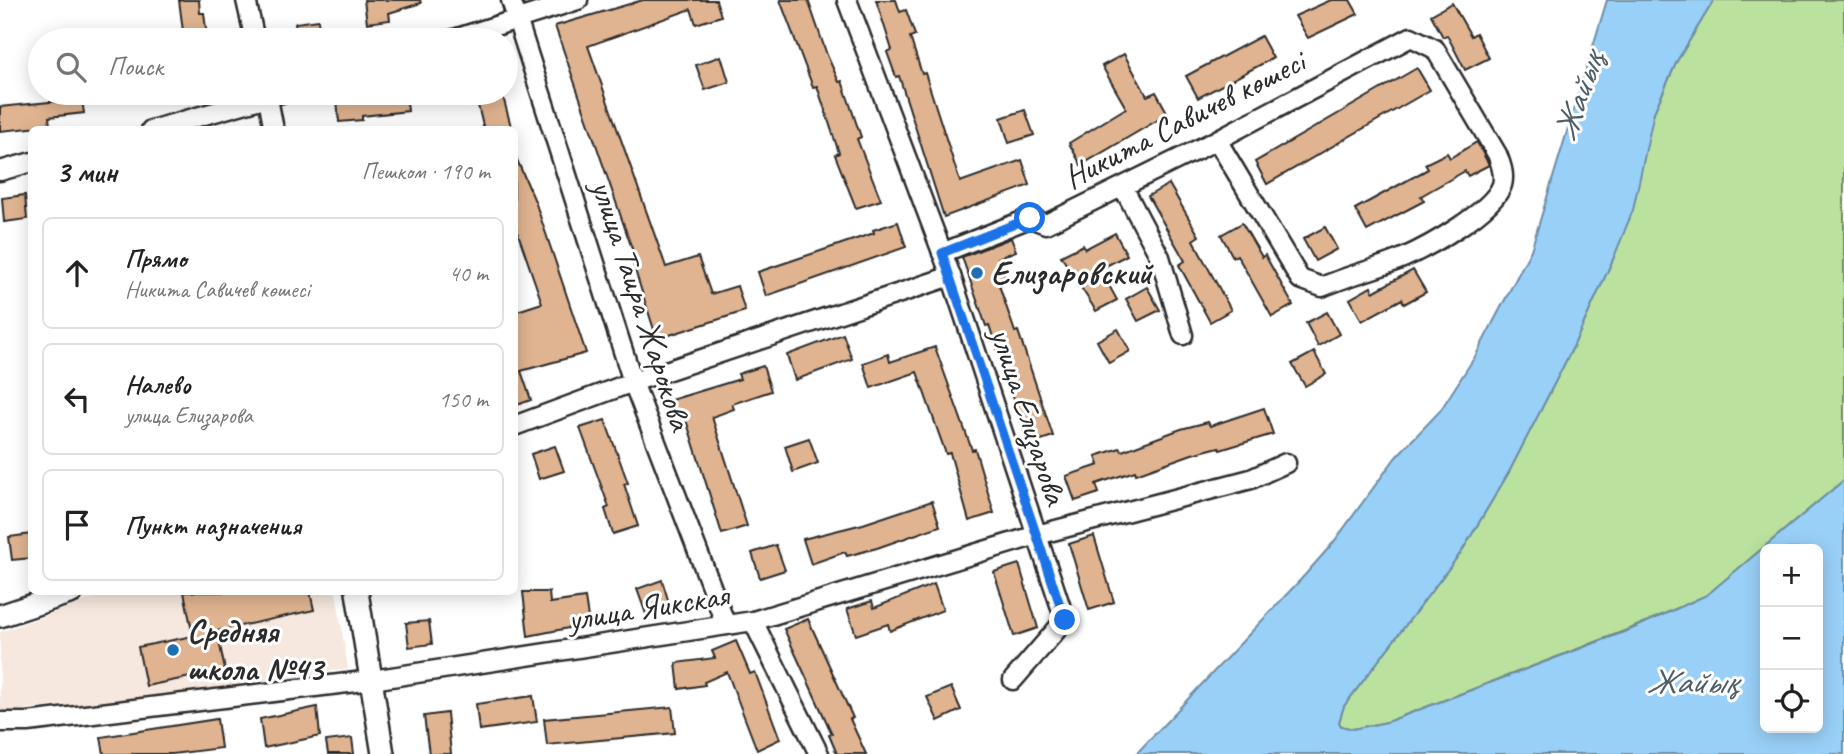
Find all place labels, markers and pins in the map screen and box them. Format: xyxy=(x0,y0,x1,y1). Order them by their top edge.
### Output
place label: Елизаровский xyxy=(991,252,1154,295)
marker: Елизаровский xyxy=(969,265,985,281)
place label: Средняя школа №43 xyxy=(187,610,326,690)
marker: Средняя школа №43 xyxy=(165,642,181,658)

